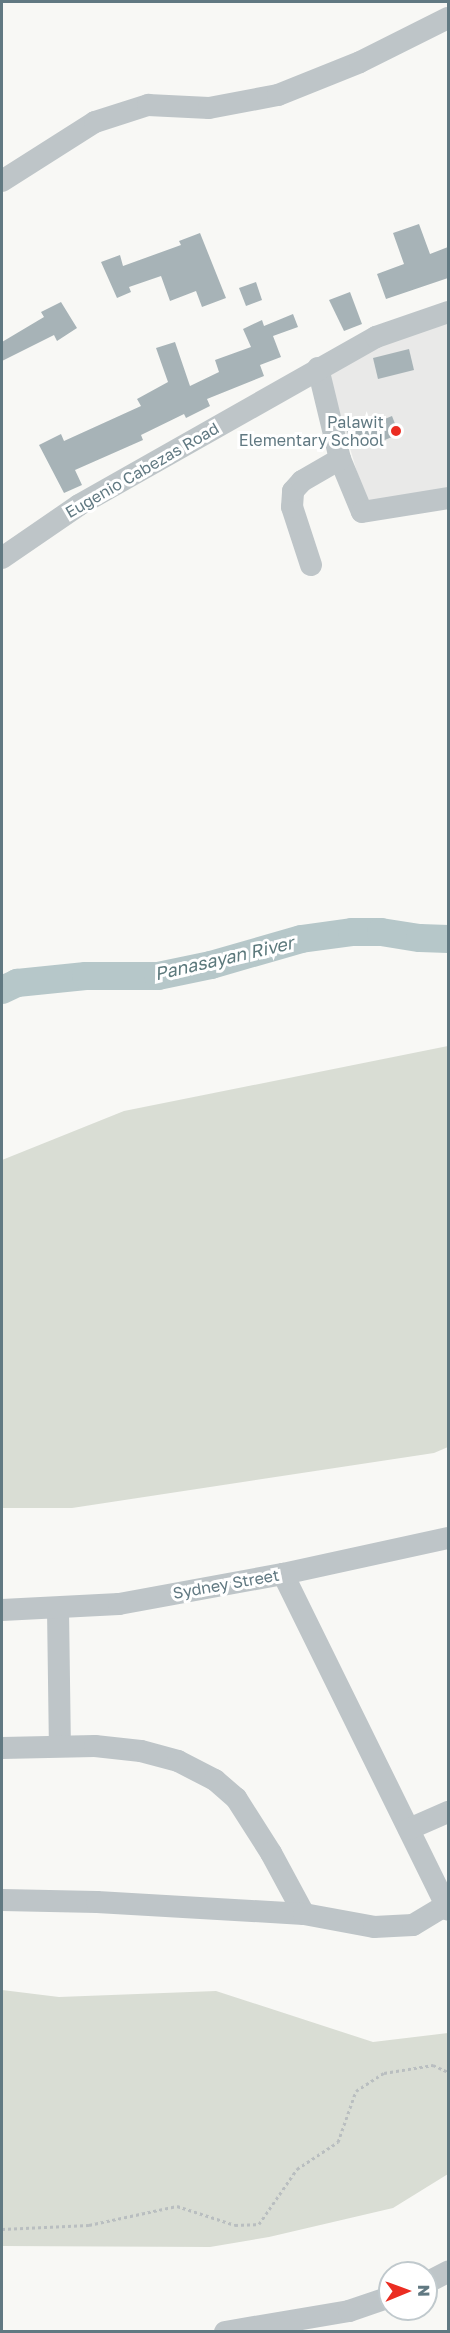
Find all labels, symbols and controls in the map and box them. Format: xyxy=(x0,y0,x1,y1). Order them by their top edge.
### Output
place label: Palawit Elementary School xyxy=(239,412,384,450)
street label: Eugenio Cabezas Road xyxy=(62,418,222,522)
marker: Palawit Elementary School xyxy=(389,424,403,438)
water label: Panasayan River xyxy=(152,932,296,984)
street label: Sydney Street xyxy=(171,1565,281,1603)
north arrow xyxy=(378,2261,438,2321)
text: N xyxy=(414,2284,434,2297)

